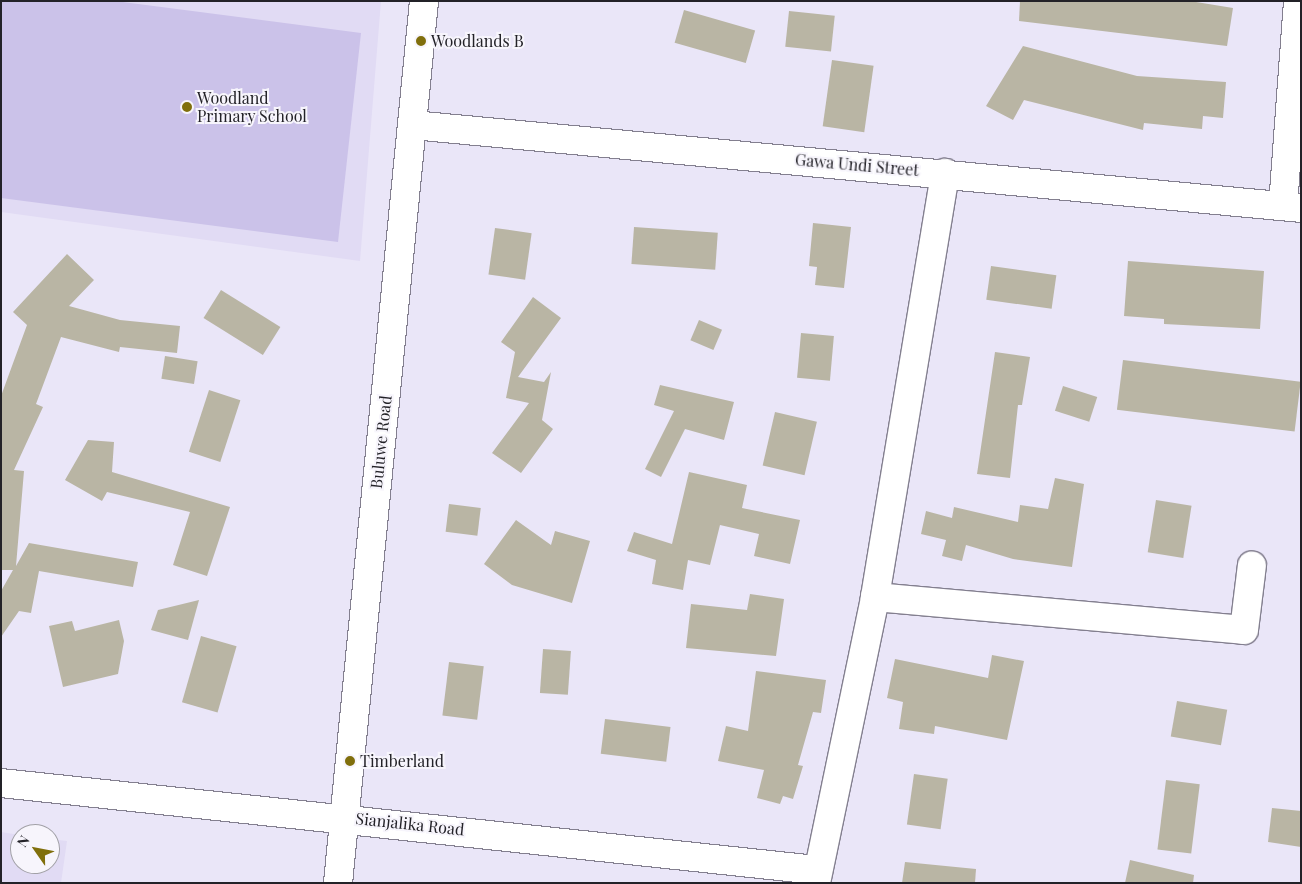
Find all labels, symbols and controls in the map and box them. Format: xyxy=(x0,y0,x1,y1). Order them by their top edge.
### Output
place label: Woodlands B xyxy=(431,31,524,51)
marker: Woodlands B xyxy=(415,35,427,47)
place label: Woodland Primary School xyxy=(197,88,307,126)
marker: Woodland Primary School xyxy=(181,101,193,113)
street label: Gawa Undi Street xyxy=(794,150,920,180)
street label: Buluwe Road xyxy=(367,394,395,490)
place label: Timberland xyxy=(360,751,444,771)
marker: Timberland xyxy=(344,755,356,767)
street label: Sianjalika Road xyxy=(355,809,465,839)
north arrow xyxy=(10,824,60,874)
text: N xyxy=(12,832,34,851)

